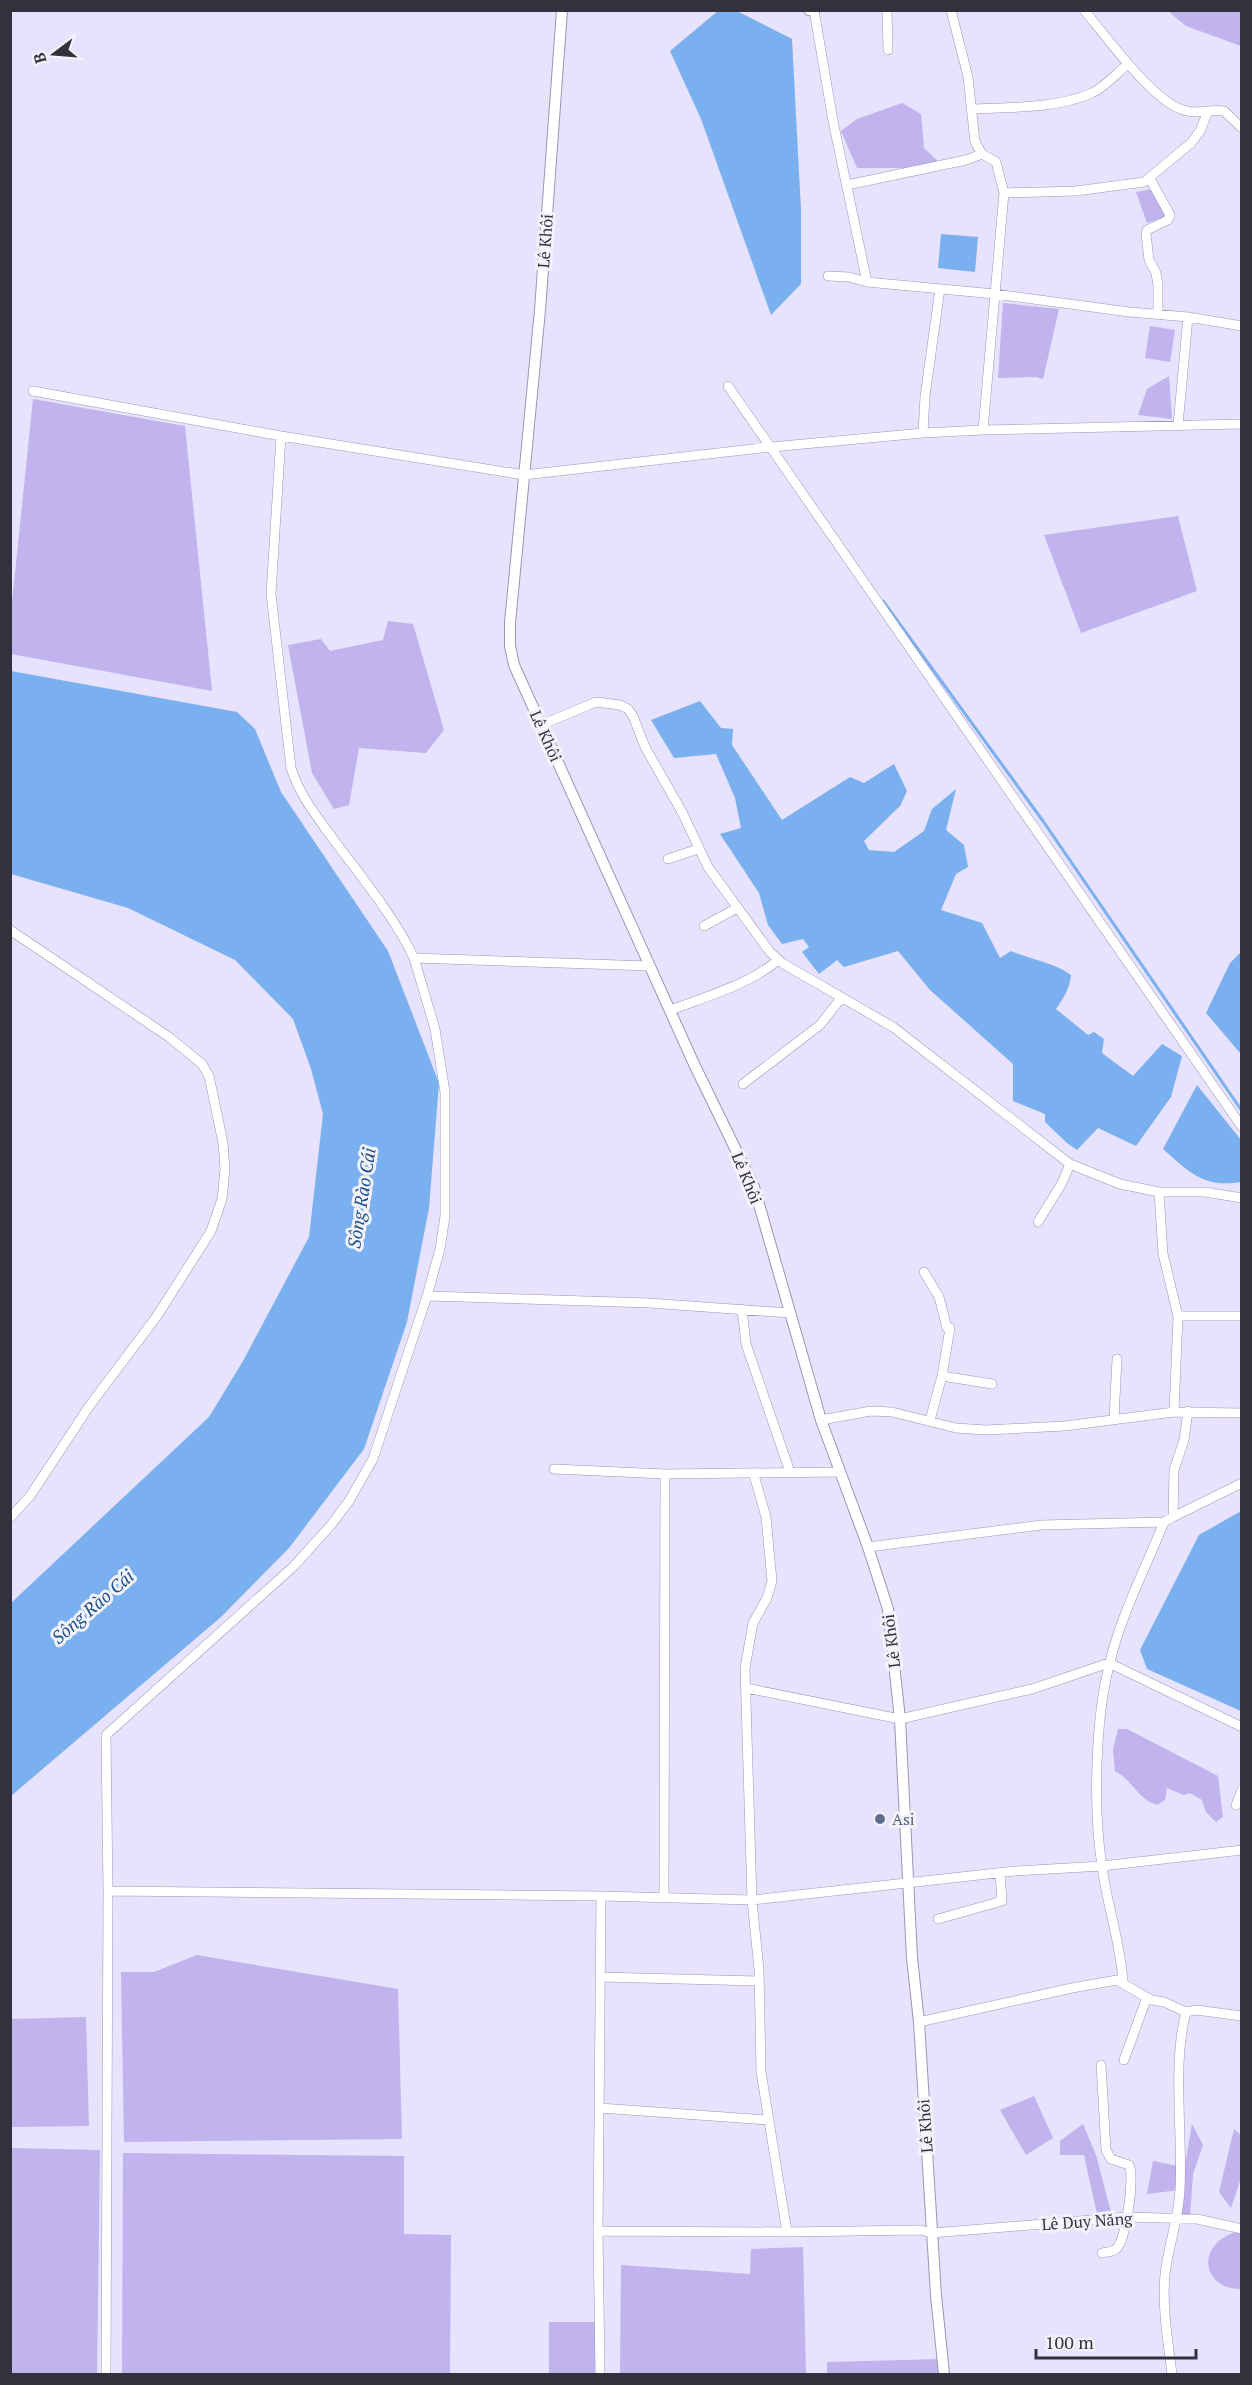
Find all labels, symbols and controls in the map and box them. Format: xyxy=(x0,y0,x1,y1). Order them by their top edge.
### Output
north arrow xyxy=(24,24,84,84)
text: B xyxy=(28,50,52,66)
street label: Lê Khôi xyxy=(532,213,558,269)
street label: Lê Khôi xyxy=(525,707,567,765)
water label: Sông Rào Cái xyxy=(341,1146,381,1250)
street label: Lê Khôi xyxy=(727,1149,767,1207)
water label: Sông Rào Cái xyxy=(46,1564,139,1649)
street label: Lê Khôi xyxy=(877,1613,905,1669)
place label: Asi xyxy=(892,1808,915,1830)
marker: Asi xyxy=(873,1812,887,1826)
street label: Lê Khôi xyxy=(912,2098,938,2154)
street label: Lê Duy Năng xyxy=(1041,2207,1134,2235)
scale bar xyxy=(1036,2322,1196,2360)
text: 100 m xyxy=(1045,2330,1094,2354)

